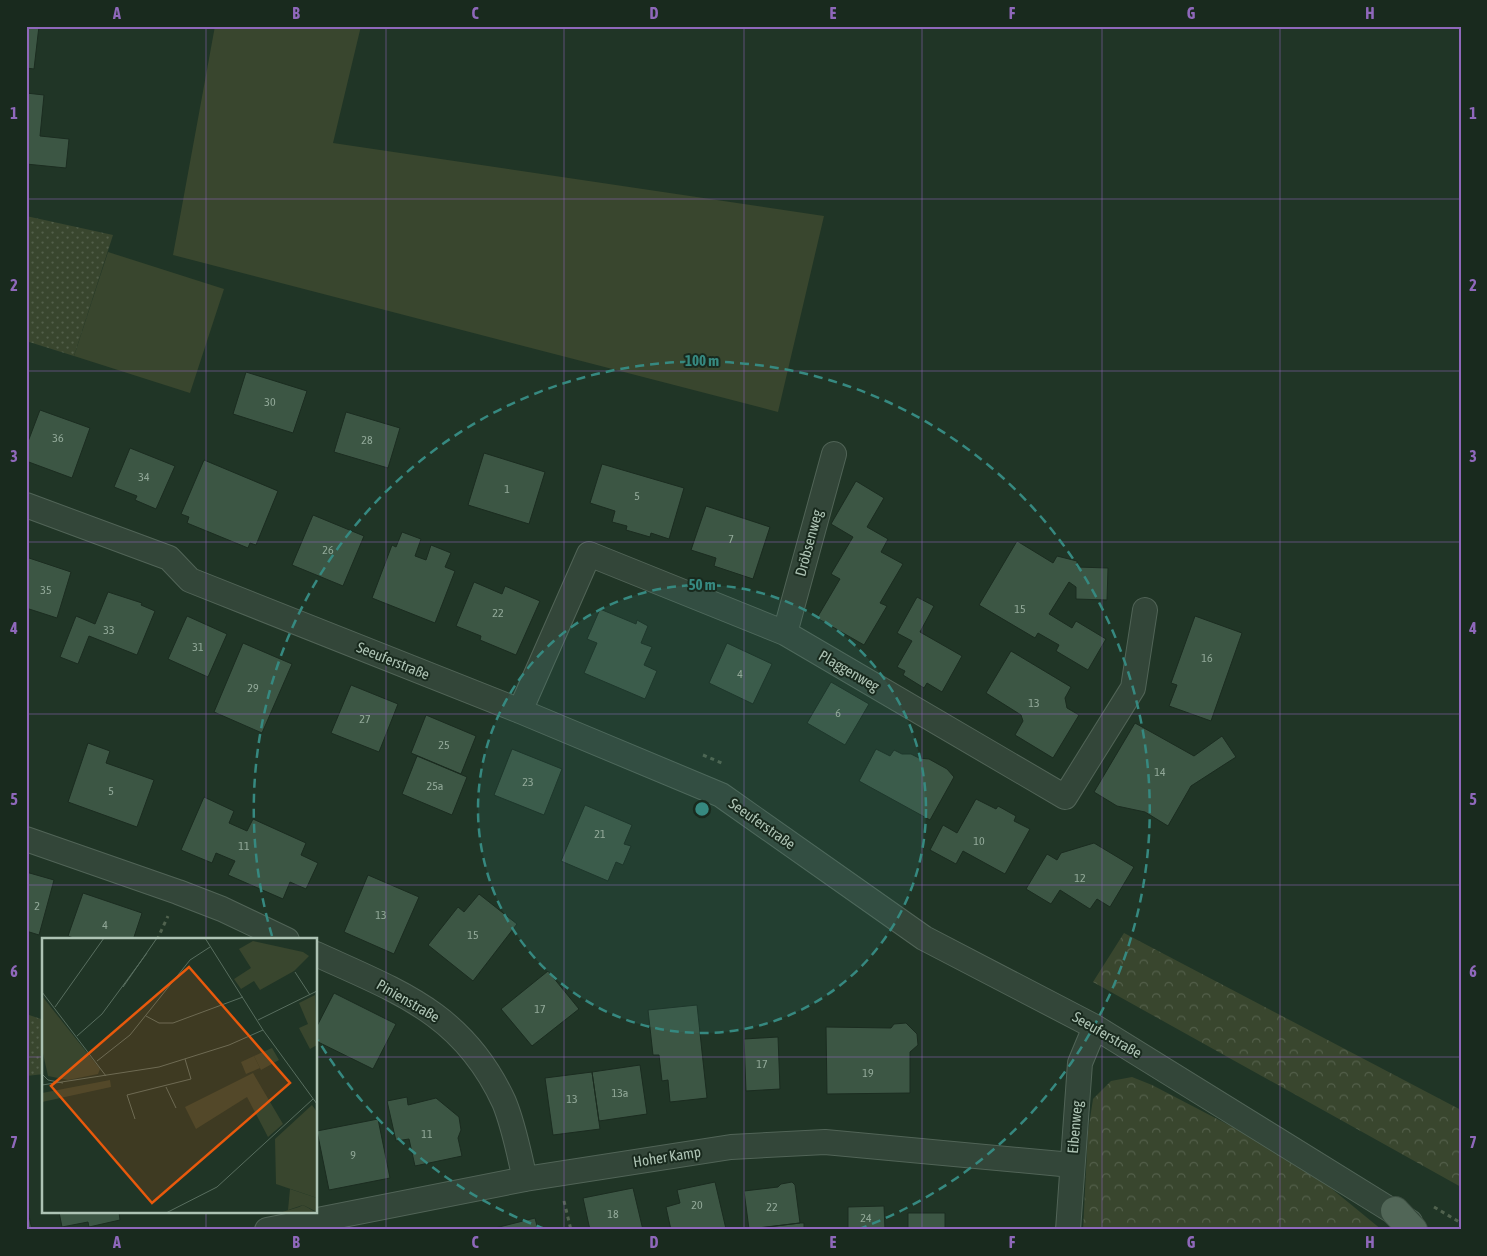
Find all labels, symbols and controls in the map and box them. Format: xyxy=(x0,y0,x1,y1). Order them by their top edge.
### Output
text: A xyxy=(112,4,121,22)
text: B xyxy=(292,4,300,22)
text: C xyxy=(471,4,479,22)
text: D xyxy=(650,4,659,22)
text: E xyxy=(830,4,837,22)
text: F xyxy=(1009,4,1016,22)
text: G xyxy=(1187,4,1196,22)
text: H xyxy=(1365,4,1375,22)
text: 1 xyxy=(10,104,18,122)
text: 1 xyxy=(1469,104,1477,122)
text: 2 xyxy=(10,276,18,294)
text: 2 xyxy=(1469,276,1477,294)
text: 100 m xyxy=(685,352,719,369)
house number: 30 xyxy=(264,395,276,409)
house number: 36 xyxy=(52,431,64,445)
house number: 28 xyxy=(361,433,373,447)
text: 3 xyxy=(10,447,18,465)
text: 3 xyxy=(1469,447,1477,465)
house number: 34 xyxy=(138,470,150,484)
house number: 1 xyxy=(504,482,510,496)
house number: 5 xyxy=(634,489,640,503)
street label: Dröbsenweg xyxy=(791,507,826,578)
house number: 7 xyxy=(728,532,734,546)
house number: 26 xyxy=(322,543,334,557)
text: 50 m xyxy=(689,576,716,593)
house number: 35 xyxy=(40,583,52,597)
house number: 15 xyxy=(1014,602,1026,616)
house number: 22 xyxy=(492,606,504,620)
text: 4 xyxy=(9,619,18,637)
text: 4 xyxy=(1468,619,1477,637)
house number: 33 xyxy=(103,623,115,637)
street label: Seeuferstraße xyxy=(354,638,432,683)
house number: 31 xyxy=(192,640,204,654)
street label: Plaggenweg xyxy=(816,647,883,695)
house number: 16 xyxy=(1201,651,1213,665)
house number: 4 xyxy=(737,667,743,681)
house number: 29 xyxy=(247,681,259,695)
house number: 13 xyxy=(1028,696,1040,710)
house number: 6 xyxy=(835,706,841,720)
house number: 27 xyxy=(359,712,371,726)
house number: 25 xyxy=(438,738,450,752)
house number: 14 xyxy=(1154,765,1166,779)
house number: 23 xyxy=(522,775,534,789)
house number: 25a xyxy=(427,779,443,793)
house number: 5 xyxy=(108,784,114,798)
text: 5 xyxy=(10,790,18,808)
text: 5 xyxy=(1469,790,1477,808)
street label: Seeuferstraße xyxy=(726,795,799,853)
centre of rings xyxy=(693,800,711,818)
house number: 21 xyxy=(594,827,606,841)
house number: 10 xyxy=(973,834,985,848)
house number: 11 xyxy=(238,839,250,853)
house number: 12 xyxy=(1074,871,1086,885)
house number: 2 xyxy=(34,899,40,913)
house number: 13 xyxy=(375,908,387,922)
house number: 4 xyxy=(102,918,108,932)
house number: 15 xyxy=(467,928,479,942)
inset map xyxy=(42,938,318,1214)
text: 6 xyxy=(10,962,18,980)
text: 6 xyxy=(1469,962,1477,980)
street label: Pinienstraße xyxy=(374,976,443,1025)
house number: 17 xyxy=(534,1002,546,1016)
street label: Seeuferstraße xyxy=(1070,1008,1145,1061)
house number: 17 xyxy=(756,1057,768,1071)
house number: 19 xyxy=(862,1066,874,1080)
house number: 13a xyxy=(612,1086,628,1100)
house number: 13 xyxy=(566,1092,578,1106)
street label: Eibenweg xyxy=(1064,1099,1085,1154)
house number: 11 xyxy=(421,1127,433,1141)
text: 7 xyxy=(10,1133,18,1151)
text: 7 xyxy=(1469,1133,1477,1151)
street label: Hoher Kamp xyxy=(632,1143,702,1170)
house number: 9 xyxy=(350,1148,356,1162)
house number: 20 xyxy=(691,1198,703,1212)
house number: 22 xyxy=(766,1200,778,1214)
house number: 18 xyxy=(607,1207,619,1221)
house number: 24 xyxy=(860,1211,872,1225)
text: A xyxy=(112,1233,121,1251)
text: B xyxy=(292,1233,300,1251)
text: C xyxy=(471,1233,479,1251)
text: D xyxy=(650,1233,659,1251)
text: E xyxy=(830,1233,837,1251)
text: F xyxy=(1009,1233,1016,1251)
text: G xyxy=(1187,1233,1196,1251)
text: H xyxy=(1365,1233,1375,1251)

